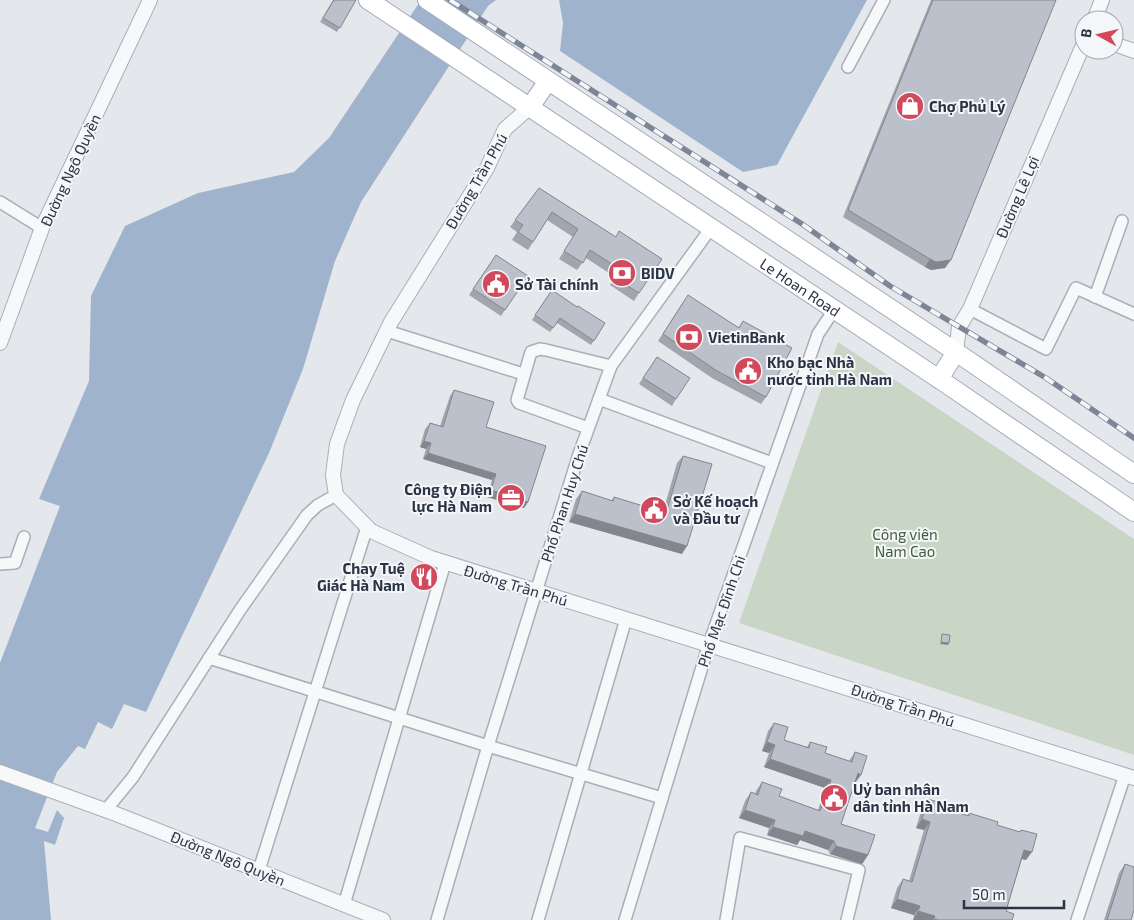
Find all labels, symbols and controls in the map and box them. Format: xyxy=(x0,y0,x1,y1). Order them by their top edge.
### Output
north arrow xyxy=(1074,10,1124,60)
text: B xyxy=(1077,27,1095,39)
shop icon: Chợ Phủ Lý xyxy=(895,91,925,121)
place label: Chợ Phủ Lý xyxy=(929,97,1006,116)
street label: Đường Ngô Quyền xyxy=(36,111,105,230)
street label: Đường Trần Phú xyxy=(441,130,511,232)
street label: Đường Lê Lợi xyxy=(992,153,1042,241)
street label: Le Hoan Road xyxy=(757,254,844,320)
bank icon: BIDV xyxy=(607,258,637,288)
place label: BIDV xyxy=(641,264,675,282)
public building icon: Sở Tài chính xyxy=(481,269,511,299)
place label: Sở Tài chính xyxy=(515,275,598,293)
bank icon: VietinBank xyxy=(674,322,704,352)
place label: VietinBank xyxy=(708,328,786,346)
place label: Kho bạc Nhà nước tỉnh Hà Nam xyxy=(767,353,892,388)
public building icon: Kho bạc Nhà nước tỉnh Hà Nam xyxy=(733,356,763,386)
street label: Phố Phan Huy Chú xyxy=(536,442,592,564)
place label: Công ty Điện lực Hà Nam xyxy=(404,480,492,515)
office icon: Công ty Điện lực Hà Nam xyxy=(496,483,526,513)
place label: Sở Kế hoạch và Đầu tư xyxy=(673,492,758,527)
public building icon: Sở Kế hoạch và Đầu tư xyxy=(639,495,669,525)
park label: Công viên Nam Cao xyxy=(872,525,938,560)
street label: Phố Mạc Đĩnh Chi xyxy=(693,553,749,669)
place label: Chay Tuệ Giác Hà Nam xyxy=(317,559,405,594)
street label: Đường Trần Phú xyxy=(462,561,570,609)
restaurant icon: Chay Tuệ Giác Hà Nam xyxy=(409,562,439,592)
street label: Đường Trần Phú xyxy=(849,680,957,730)
place label: Uỷ ban nhân dân tỉnh Hà Nam xyxy=(853,780,969,815)
public building icon: Uỷ ban nhân dân tỉnh Hà Nam xyxy=(819,783,849,813)
street label: Đường Ngô Quyền xyxy=(168,827,288,890)
scale bar xyxy=(964,878,1064,910)
text: 50 m xyxy=(972,885,1006,903)

